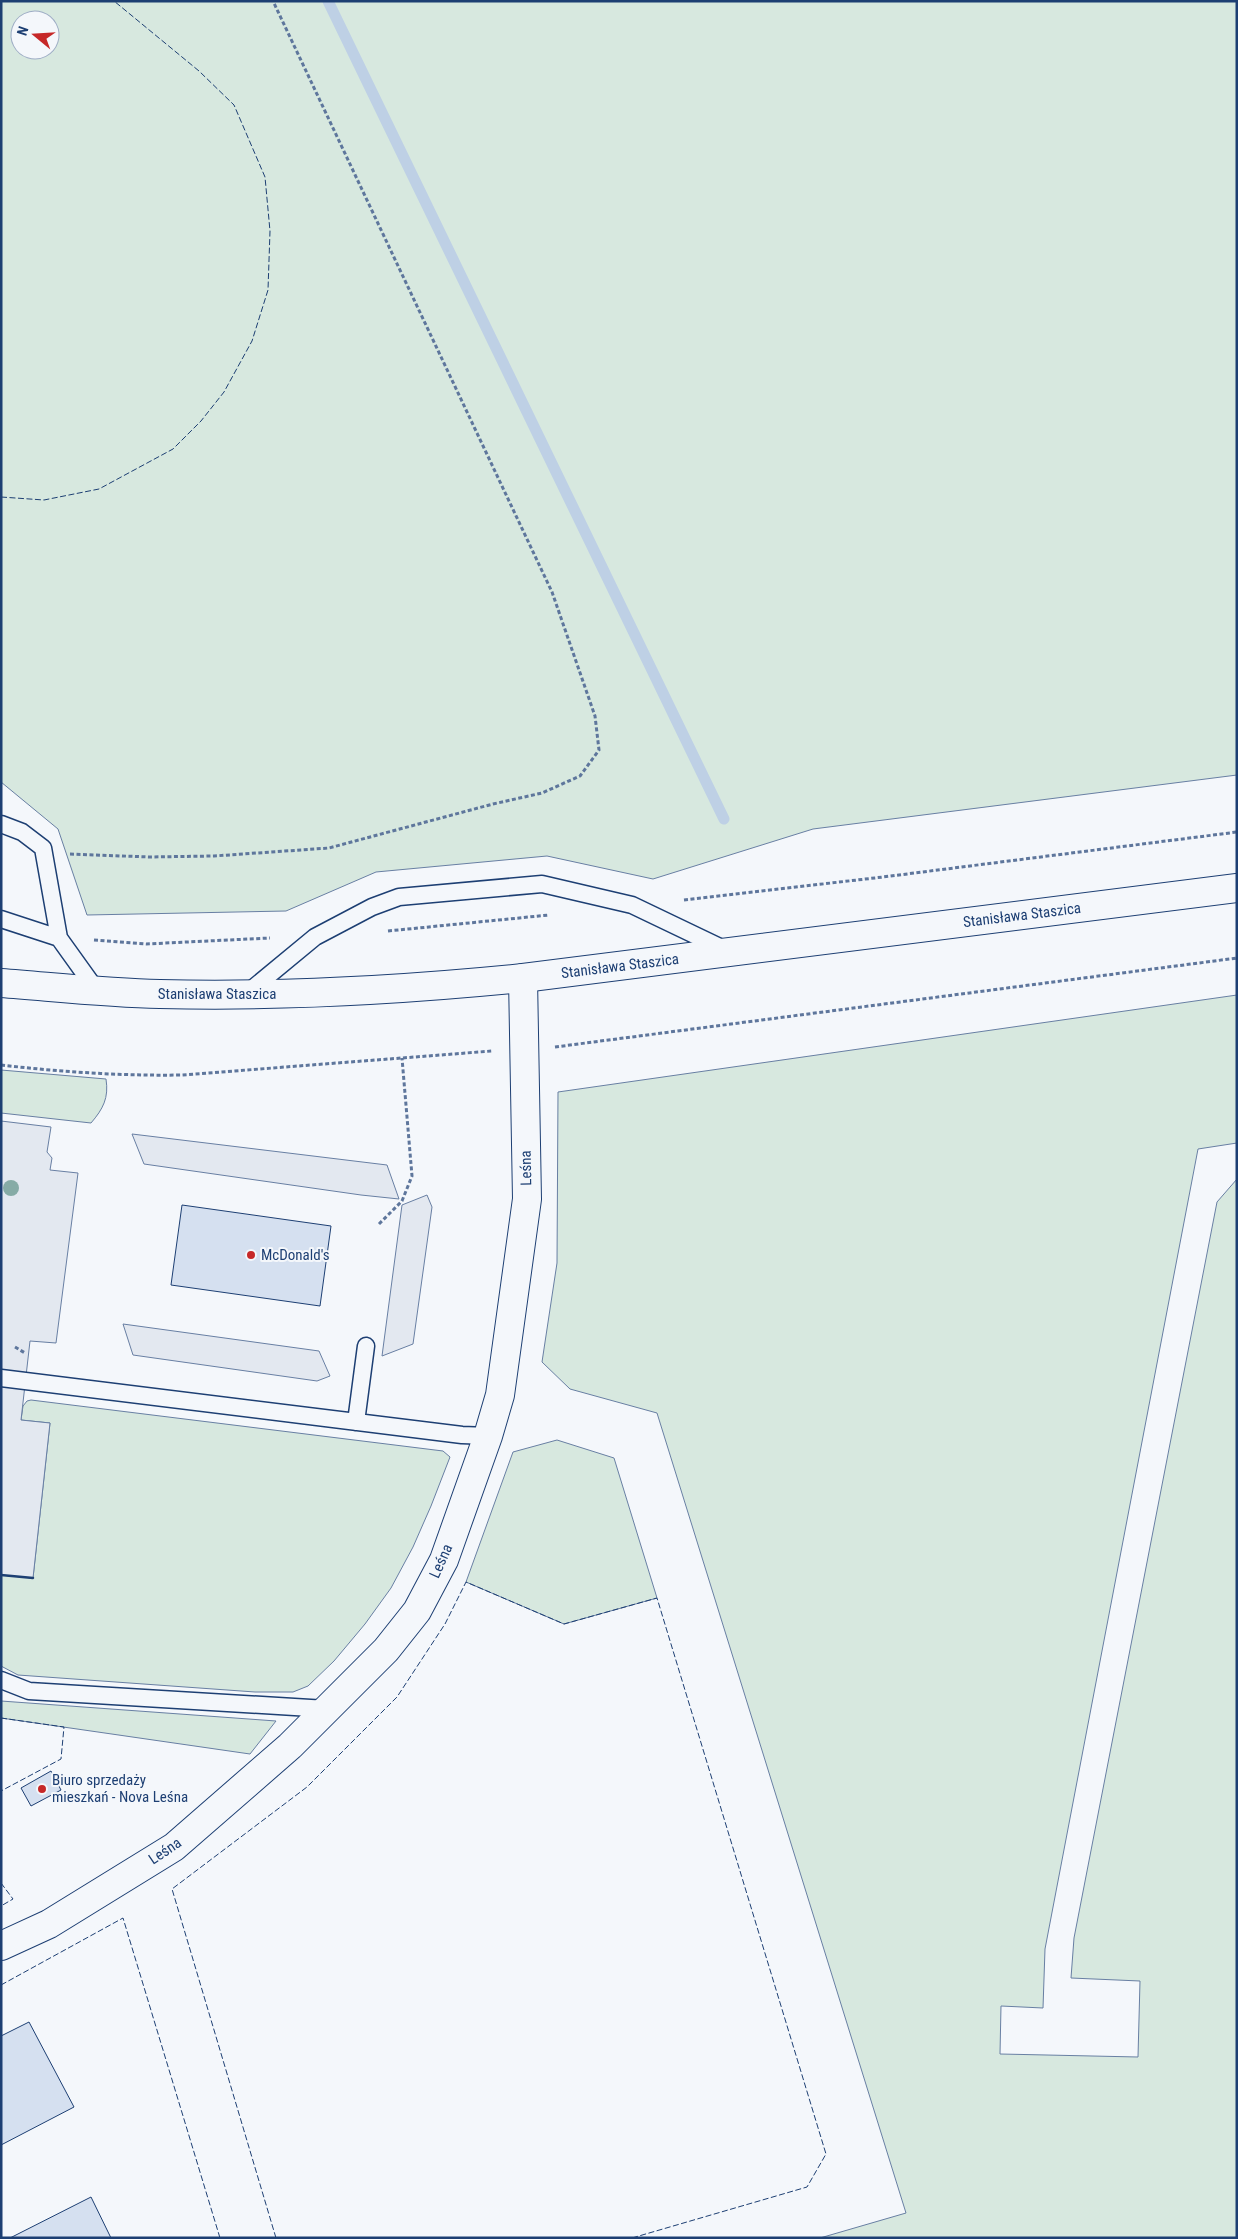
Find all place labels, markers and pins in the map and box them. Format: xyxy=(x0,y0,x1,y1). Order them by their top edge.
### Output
place label: McDonald's xyxy=(261,1246,330,1264)
marker: McDonald's xyxy=(245,1249,257,1261)
place label: Biuro sprzedaży mieszkań - Nova Leśna xyxy=(52,1771,188,1806)
marker: Biuro sprzedaży mieszkań - Nova Leśna xyxy=(36,1783,48,1795)

